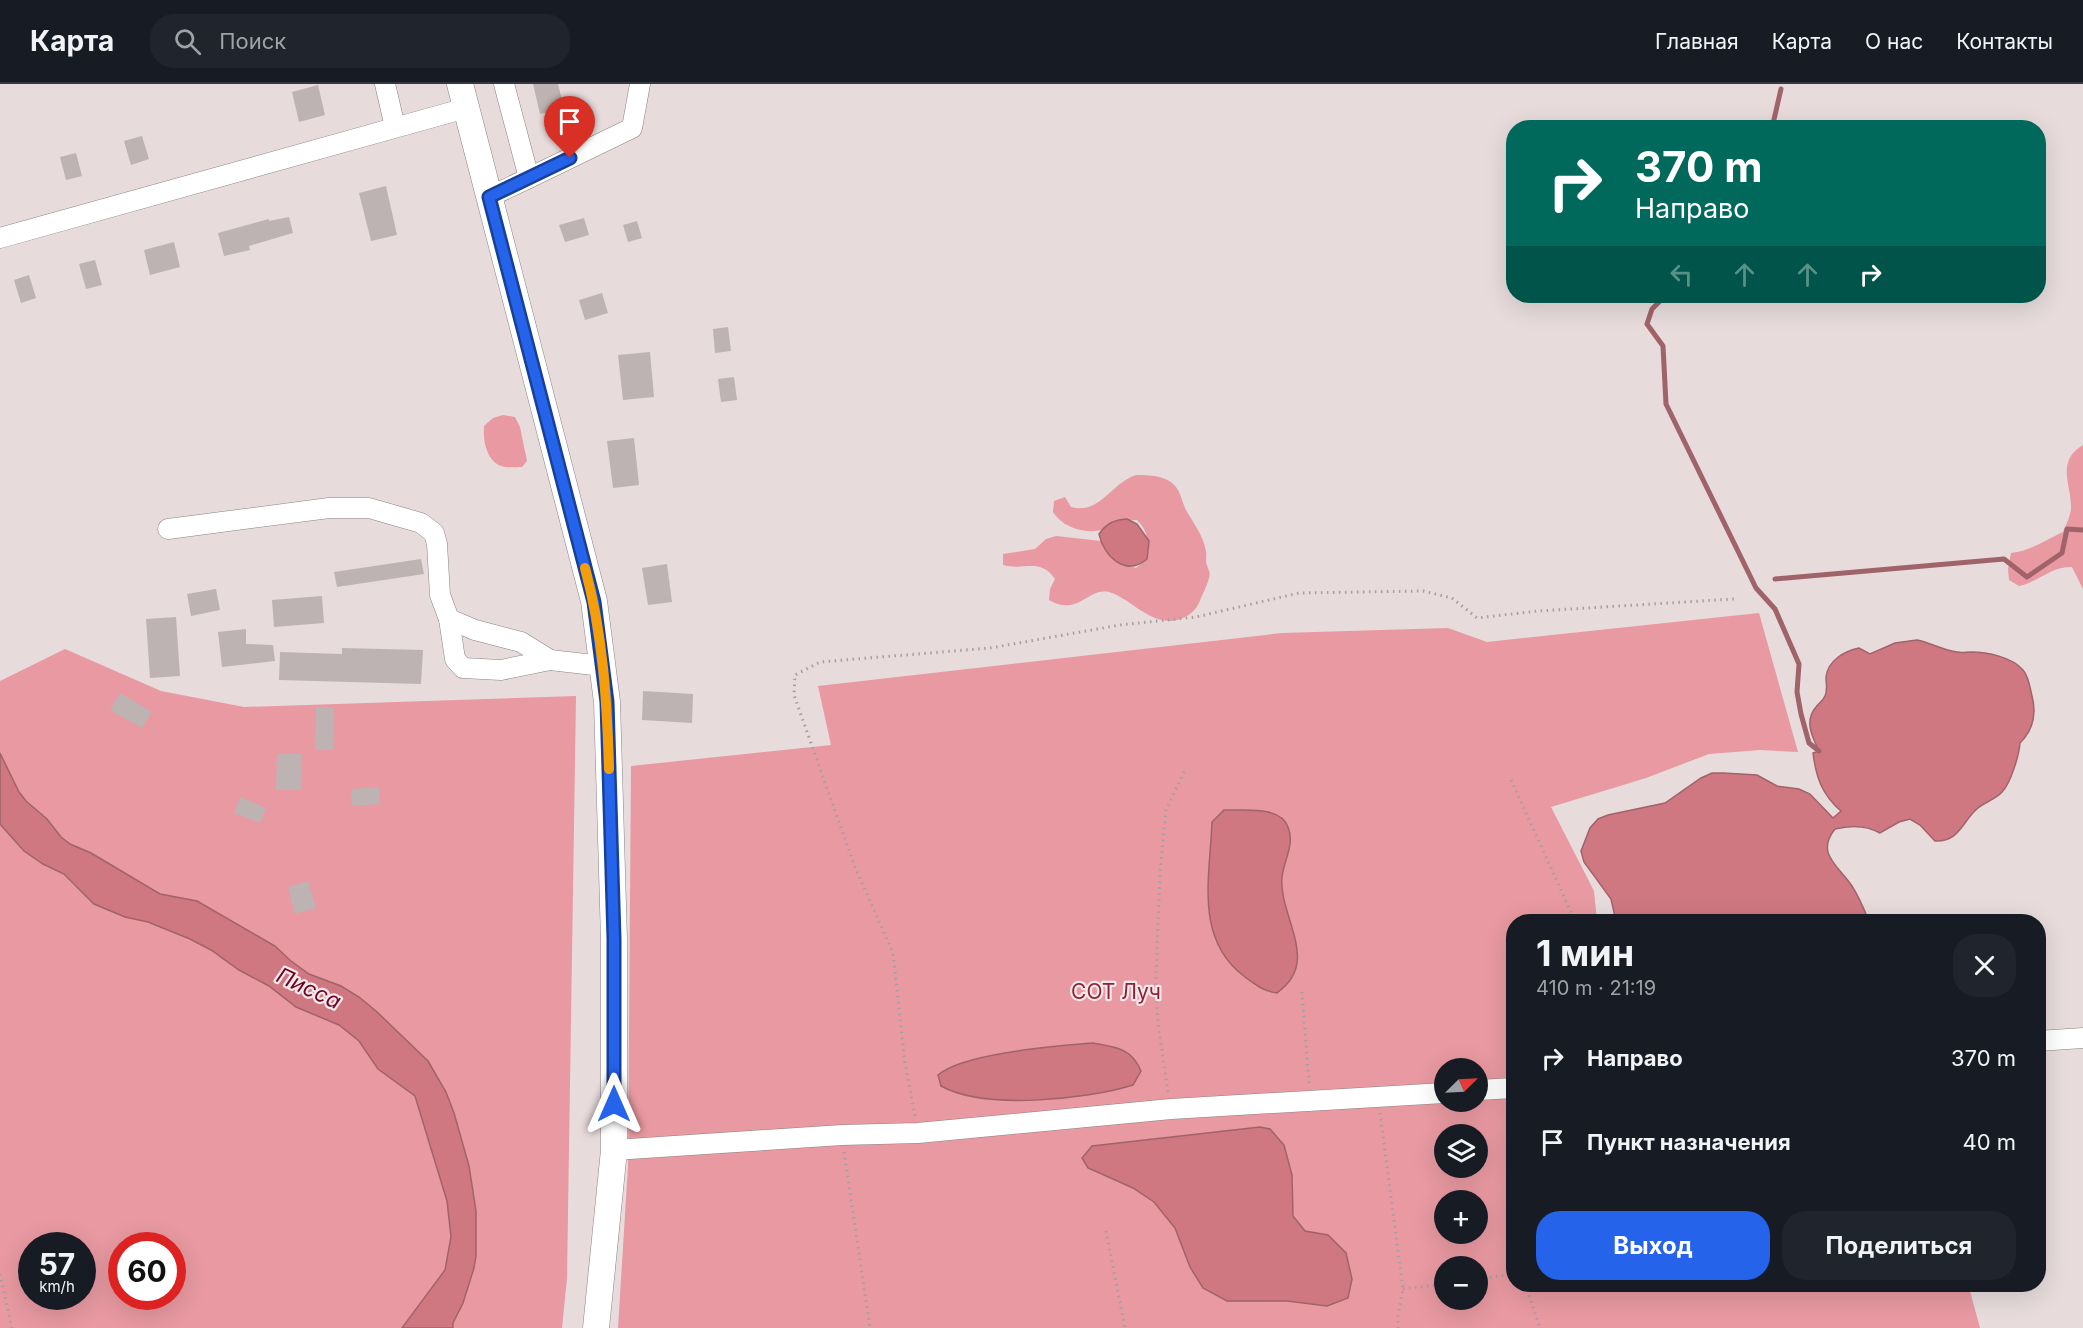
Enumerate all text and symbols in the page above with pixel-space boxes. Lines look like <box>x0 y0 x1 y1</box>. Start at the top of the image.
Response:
search box <box>150 14 570 68</box>
text: Карта <box>30 24 114 58</box>
icon: search <box>171 25 204 58</box>
text: Поиск <box>219 28 286 54</box>
text: Главная <box>1655 29 1739 54</box>
text: Карта <box>1772 29 1832 54</box>
text: О нас <box>1865 29 1923 54</box>
text: Контакты <box>1956 29 2053 54</box>
pin <box>544 96 595 158</box>
icon: arrive <box>553 105 586 138</box>
text: 370 m <box>1635 141 1762 192</box>
icon: right <box>1536 144 1614 222</box>
text: Направо <box>1635 192 1750 225</box>
icon: left <box>1665 258 1698 291</box>
icon: ahead <box>1728 258 1761 291</box>
icon: ahead <box>1791 258 1824 291</box>
icon: right <box>1854 258 1887 291</box>
text: 1 мин <box>1536 931 1634 975</box>
button: close <box>1953 934 2016 997</box>
water label: Писса <box>273 962 345 1014</box>
text: 410 m · 21:19 <box>1536 976 1656 1000</box>
park label: СОТ Луч <box>1071 979 1161 1004</box>
icon: right <box>1536 1042 1569 1075</box>
text: Направо <box>1587 1045 1683 1071</box>
text: 370 m <box>1951 1045 2016 1071</box>
north arrow <box>1434 1058 1488 1112</box>
map controls <box>1434 1058 1488 1310</box>
position arrow <box>582 1072 646 1136</box>
button: layers <box>1434 1124 1488 1178</box>
icon: arrive <box>1536 1126 1569 1159</box>
text: Пункт назначения <box>1587 1129 1791 1155</box>
text: 40 m <box>1962 1129 2016 1155</box>
button: + <box>1434 1190 1488 1244</box>
button: Выход <box>1536 1211 1770 1280</box>
button: Поделиться <box>1782 1211 2016 1280</box>
speed limit sign: 60 <box>108 1232 186 1310</box>
text: 57 <box>39 1246 75 1282</box>
button: − <box>1434 1256 1488 1310</box>
text: km/h <box>39 1277 75 1296</box>

